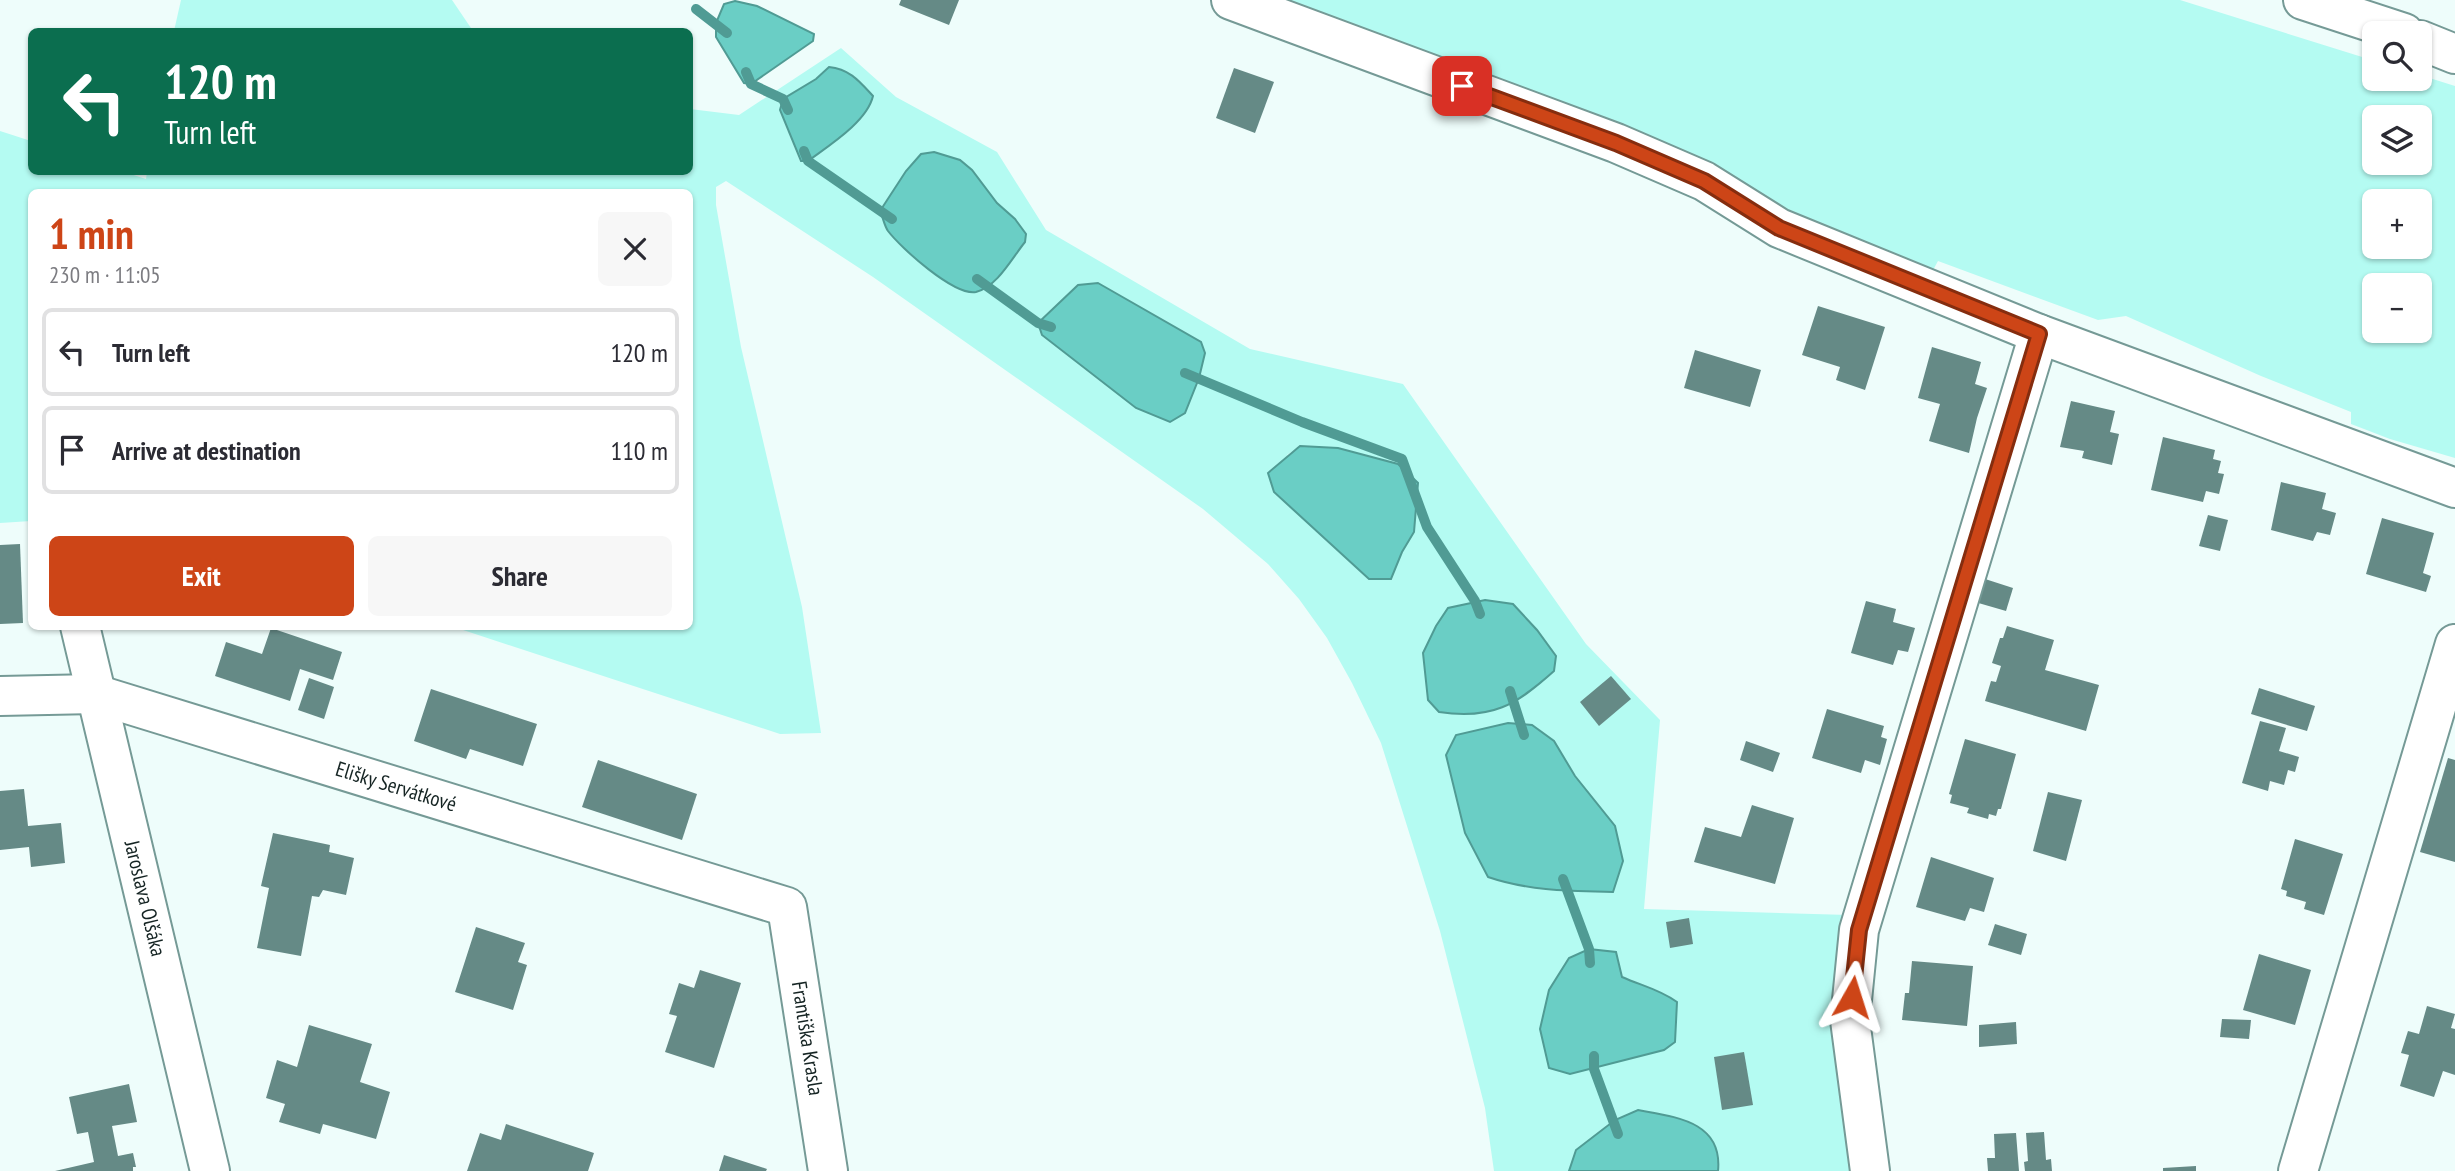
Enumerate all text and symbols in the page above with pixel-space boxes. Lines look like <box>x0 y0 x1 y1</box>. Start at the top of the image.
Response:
map controls <box>2362 21 2432 343</box>
button: search <box>2362 21 2432 91</box>
text: 120 m <box>164 49 277 113</box>
icon: left <box>49 56 140 147</box>
pin <box>1432 56 1492 116</box>
icon: arrive <box>1443 67 1481 105</box>
button: layers <box>2362 105 2432 175</box>
text: Turn left <box>164 111 256 153</box>
button: + <box>2362 189 2432 259</box>
text: 1 min <box>49 206 134 261</box>
button: close <box>598 212 672 286</box>
text: 230 m · 11:05 <box>49 260 161 289</box>
button: − <box>2362 273 2432 343</box>
icon: left <box>53 333 91 371</box>
text: Turn left <box>112 336 190 369</box>
text: 120 m <box>610 336 668 369</box>
icon: arrive <box>53 431 91 469</box>
text: Arrive at destination <box>112 434 301 467</box>
text: 110 m <box>610 434 668 467</box>
button: Exit <box>49 536 354 616</box>
button: Share <box>368 536 672 616</box>
street label: Elišky Servátkové <box>332 755 460 817</box>
street label: Jaroslava Olšáka <box>118 837 172 959</box>
position arrow <box>1815 960 1889 1034</box>
street label: Františka Krasla <box>786 979 830 1097</box>

